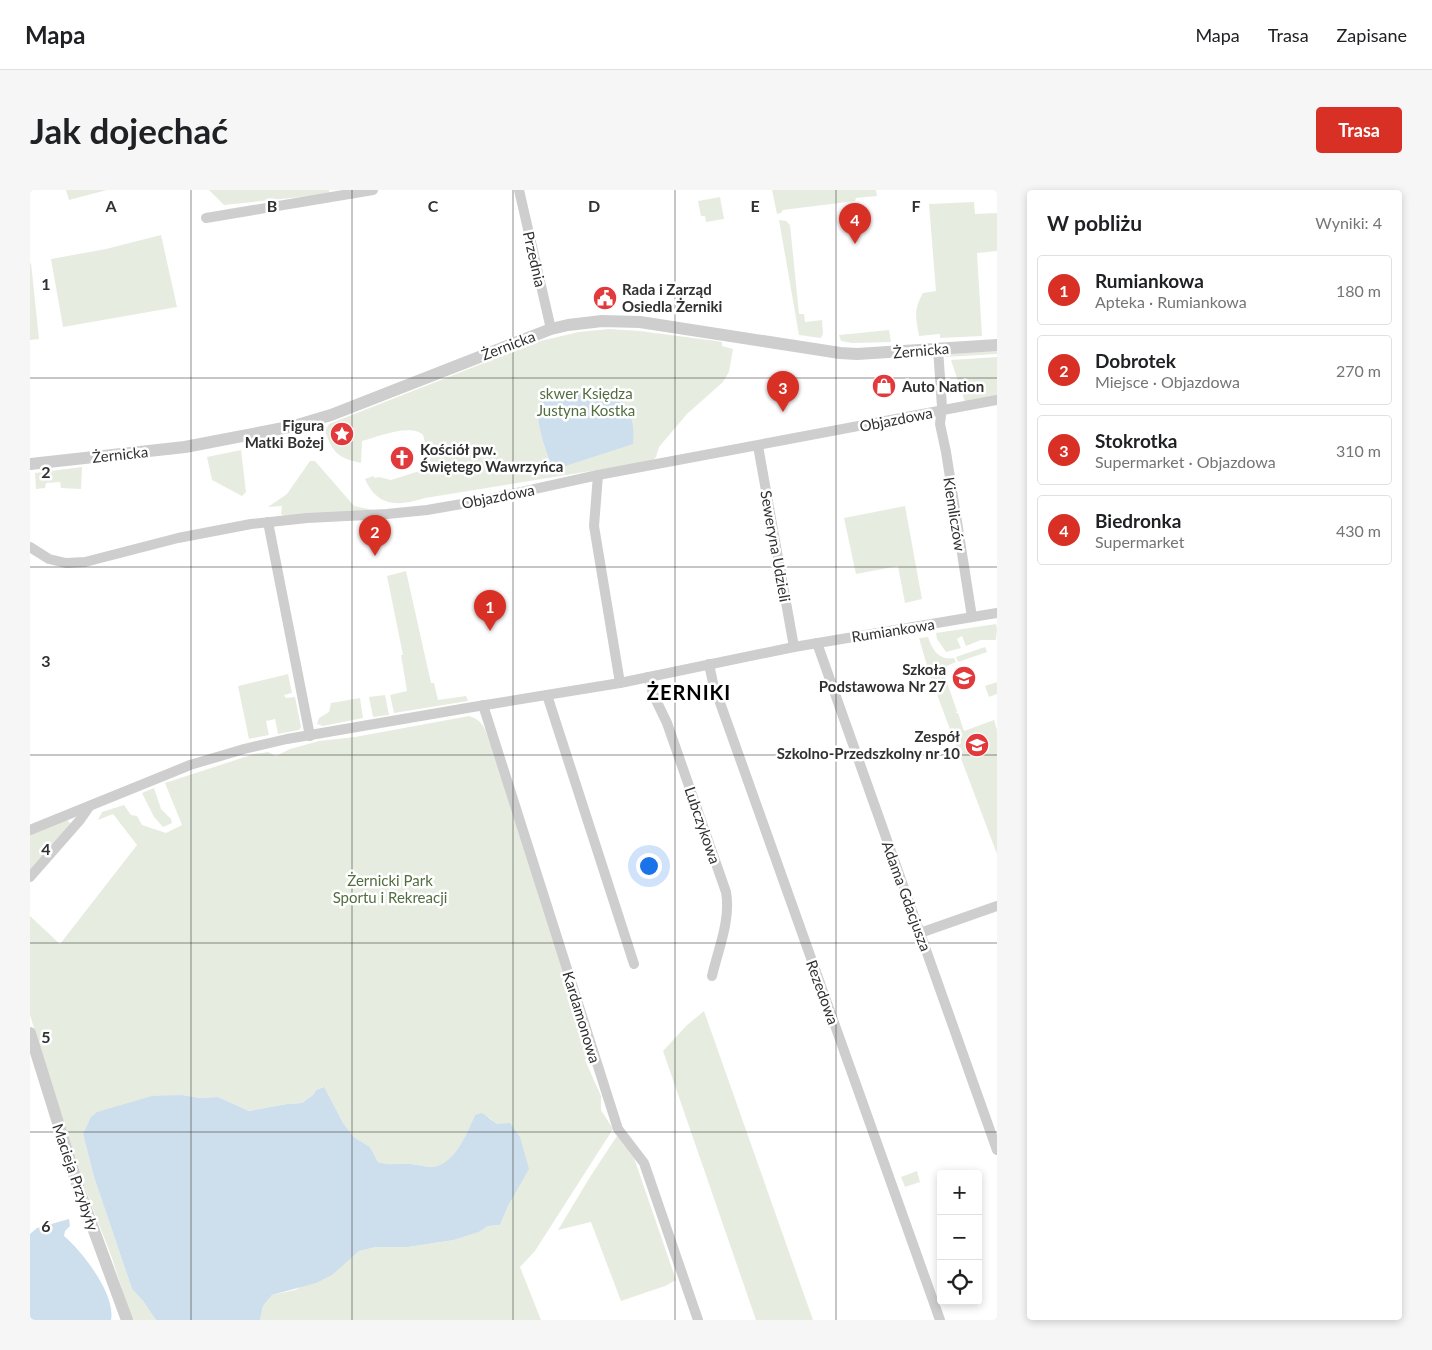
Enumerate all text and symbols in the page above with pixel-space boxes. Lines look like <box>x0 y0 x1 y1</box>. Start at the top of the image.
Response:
text: Mapa <box>25 20 85 49</box>
text: Mapa <box>1195 24 1240 46</box>
text: Trasa <box>1268 24 1309 46</box>
text: Zapisane <box>1337 24 1407 46</box>
button: Trasa <box>1316 107 1402 153</box>
text: Jak dojechać <box>30 109 228 151</box>
text: A <box>104 196 117 215</box>
text: B <box>267 196 277 215</box>
text: C <box>428 196 439 215</box>
text: D <box>588 196 600 215</box>
text: E <box>750 196 760 215</box>
text: F <box>911 196 921 215</box>
pin: 4 <box>839 203 871 244</box>
text: W pobliżu <box>1047 210 1142 235</box>
text: Wyniki: 4 <box>1315 213 1382 232</box>
street label: Przednia <box>520 229 550 289</box>
text: Rumiankowa <box>1095 269 1204 292</box>
text: 1 <box>41 274 51 293</box>
place label: Rada i Zarząd Osiedla Żerniki <box>622 280 723 315</box>
text: 1 <box>1059 281 1069 300</box>
text: 180 m <box>1336 281 1381 300</box>
public building icon: Rada i Zarząd Osiedla Żerniki <box>592 285 618 311</box>
text: Apteka · Rumiankowa <box>1095 292 1247 311</box>
street label: Żernicka <box>479 327 537 363</box>
street label: Żernicka <box>892 339 950 361</box>
text: Dobrotek <box>1095 349 1176 372</box>
text: 2 <box>1059 361 1069 380</box>
text: 270 m <box>1336 361 1381 380</box>
pin: 3 <box>767 371 799 412</box>
text: Miejsce · Objazdowa <box>1095 372 1240 391</box>
shop icon: Auto Nation <box>871 373 897 399</box>
place label: Auto Nation <box>901 377 984 395</box>
park label: skwer Księdza Justyna Kostka <box>537 384 635 419</box>
street label: Objazdowa <box>858 403 934 435</box>
place label: Figura Matki Bożej <box>245 416 324 451</box>
place icon: Figura Matki Bożej <box>329 421 355 447</box>
text: Stokrotka <box>1095 429 1177 452</box>
place label: Kościół pw. Świętego Wawrzyńca <box>420 440 563 475</box>
text: 3 <box>1059 441 1069 460</box>
text: 310 m <box>1336 441 1381 460</box>
street label: Żernicka <box>91 442 149 466</box>
church icon: Kościół pw. Świętego Wawrzyńca <box>389 445 415 471</box>
text: Supermarket · Objazdowa <box>1095 452 1276 471</box>
text: 2 <box>41 462 51 481</box>
street label: Kiemliczów <box>940 476 970 553</box>
street label: Objazdowa <box>460 480 536 512</box>
street label: Seweryna Udzieli <box>757 489 795 603</box>
text: Biedronka <box>1095 509 1181 532</box>
pin: 2 <box>359 515 391 556</box>
text: 4 <box>1059 521 1069 540</box>
text: 430 m <box>1336 521 1381 540</box>
text: Supermarket <box>1095 532 1184 551</box>
pin: 1 <box>474 590 506 631</box>
street label: Rumiankowa <box>850 615 936 645</box>
text: 3 <box>41 651 51 670</box>
place label: Szkoła Podstawowa Nr 27 <box>819 660 946 695</box>
school or university icon: Szkoła Podstawowa Nr 27 <box>951 665 977 691</box>
district label: ŻERNIKI <box>647 680 731 704</box>
place label: Zespół Szkolno-Przedszkolny nr 10 <box>777 727 960 762</box>
school or university icon: Zespół Szkolno-Przedszkolny nr 10 <box>964 732 990 758</box>
street label: Lubczykowa <box>681 784 725 866</box>
street label: Adama Gdacjusza <box>879 838 935 954</box>
text: 4 <box>41 839 51 858</box>
your location <box>636 853 662 879</box>
park label: Żernicki Park Sportu i Rekreacji <box>333 871 447 906</box>
street label: Rezedowa <box>803 957 843 1027</box>
street label: Kardamonowa <box>559 969 605 1065</box>
text: 5 <box>41 1027 51 1046</box>
street label: Macieja Przybyły <box>49 1121 103 1233</box>
map controls <box>937 1170 982 1305</box>
button: + <box>937 1170 982 1215</box>
button: − <box>937 1215 982 1260</box>
text: 6 <box>41 1216 51 1235</box>
button: locate <box>937 1260 982 1305</box>

